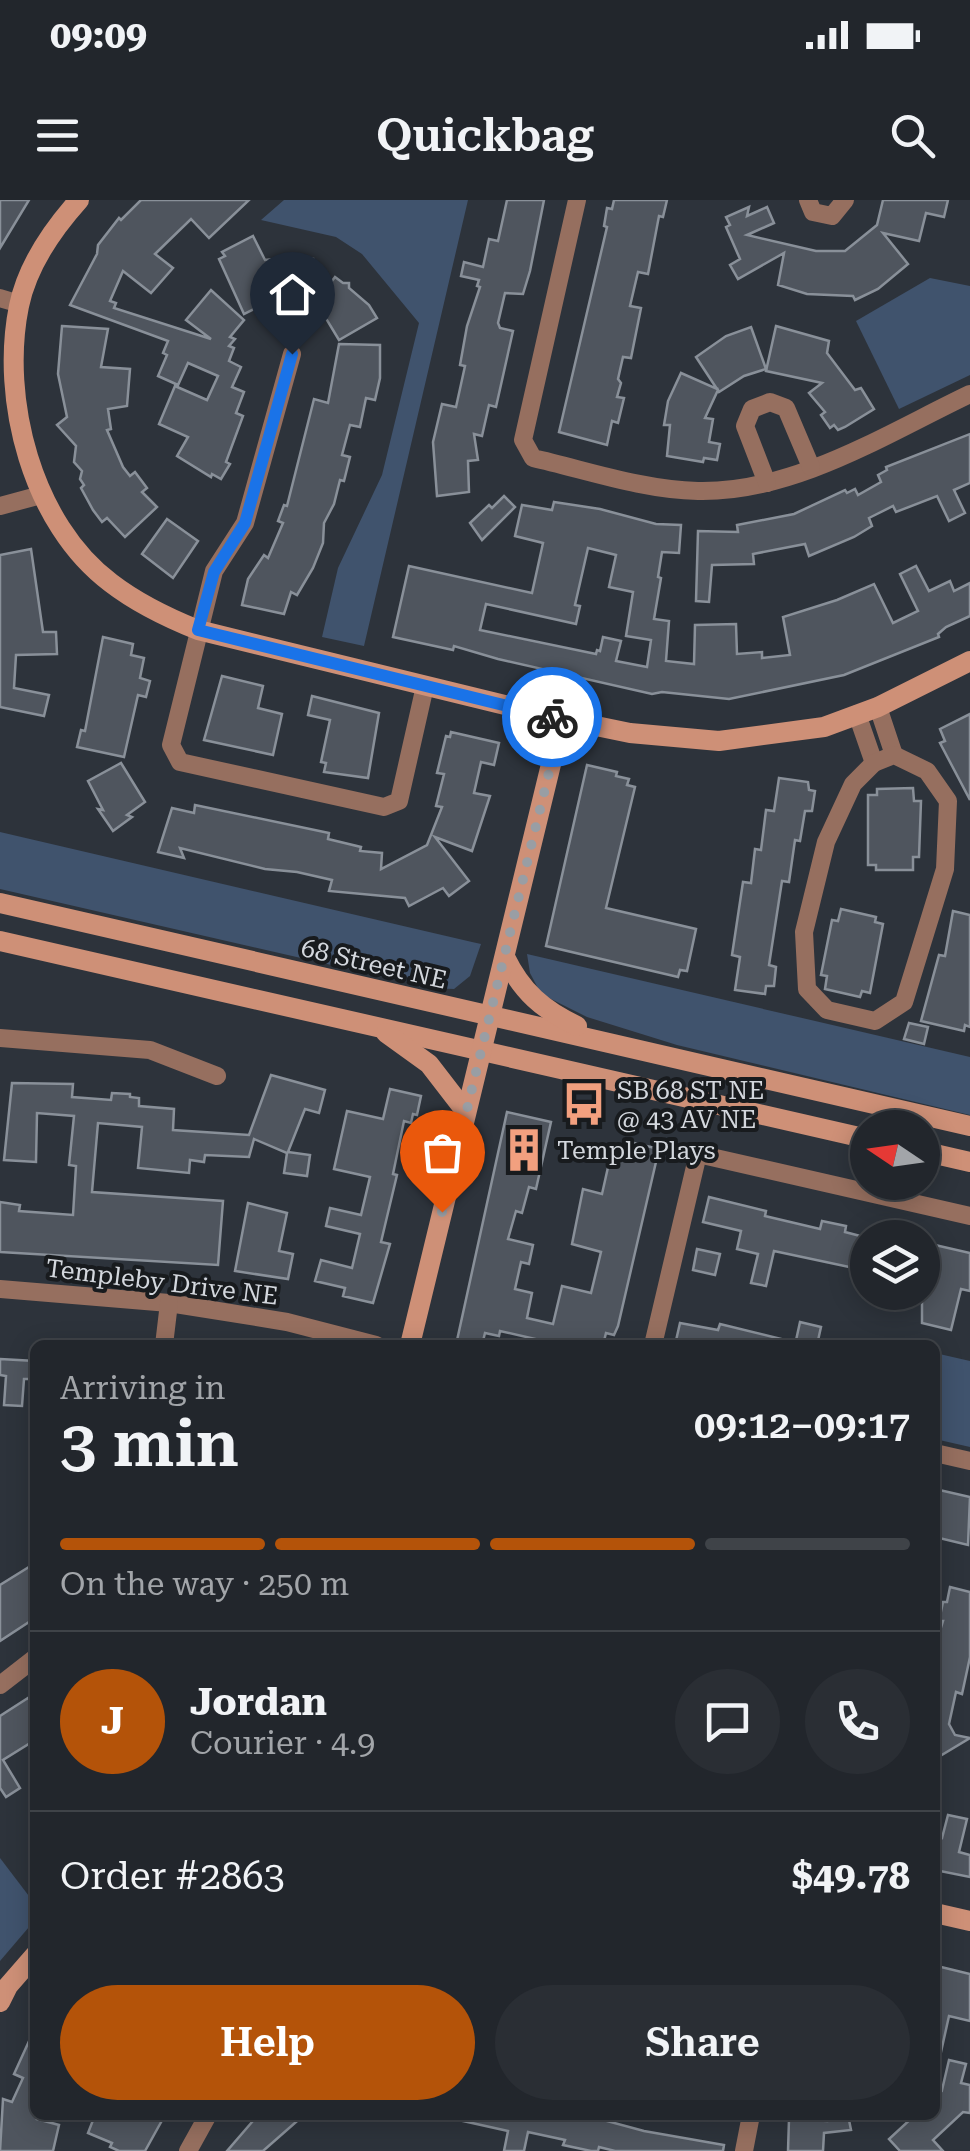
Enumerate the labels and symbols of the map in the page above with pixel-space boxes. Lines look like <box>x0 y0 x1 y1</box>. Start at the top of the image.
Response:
pin <box>250 252 335 355</box>
courier <box>502 667 602 767</box>
street label: 68 Street NE <box>298 933 450 995</box>
place label: SB 68 ST NE @ 43 AV NE <box>617 1076 764 1134</box>
bus stop icon: SB 68 ST NE @ 43 AV NE <box>560 1080 608 1128</box>
pin <box>400 1110 485 1213</box>
north arrow <box>850 1110 940 1200</box>
building icon: Temple Plays <box>500 1126 548 1174</box>
place label: Temple Plays <box>557 1136 716 1165</box>
street label: Templeby Drive NE <box>44 1253 280 1311</box>

